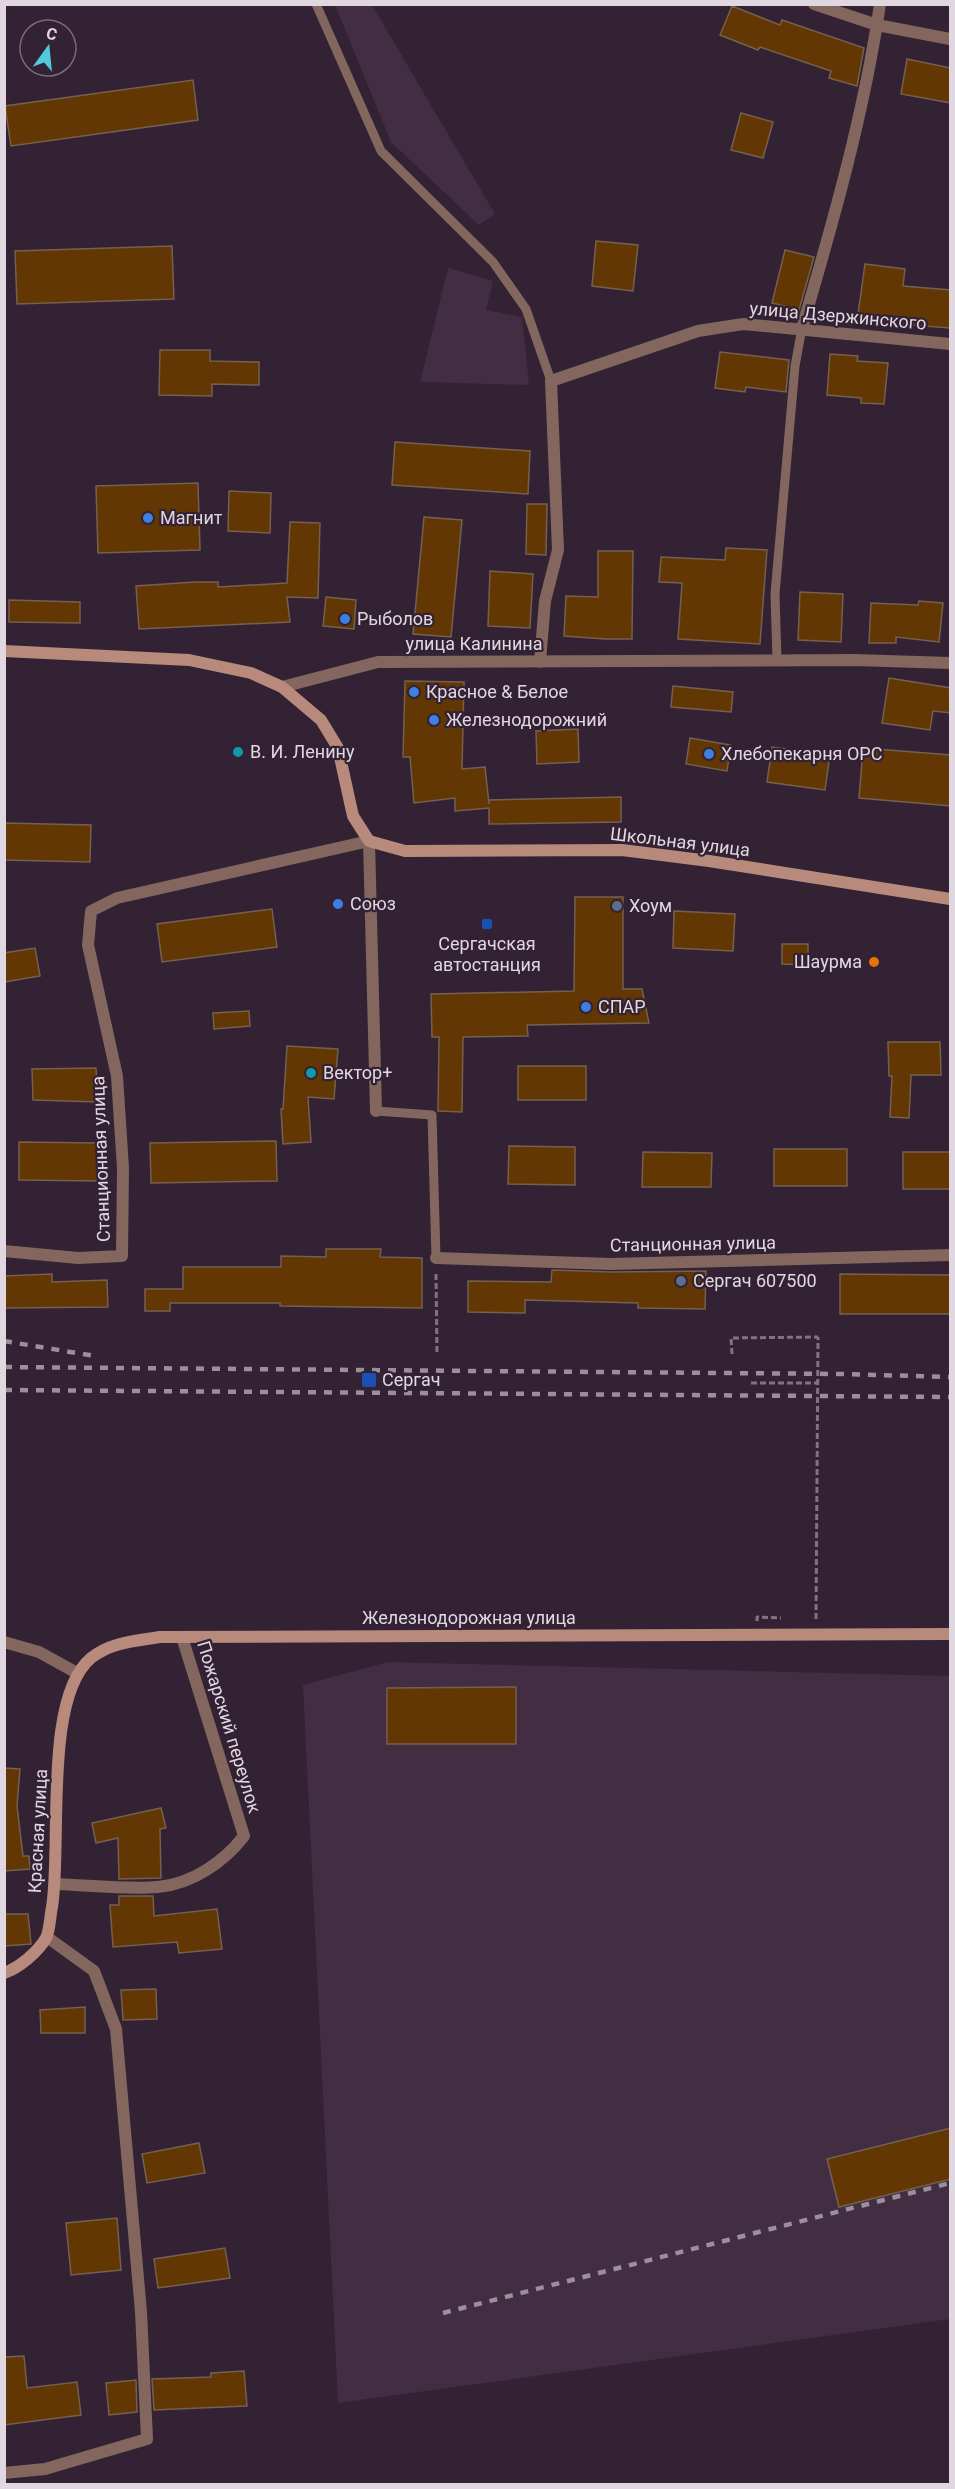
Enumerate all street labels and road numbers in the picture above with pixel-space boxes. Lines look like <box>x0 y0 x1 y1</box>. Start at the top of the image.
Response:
street label: улица Дзержинского <box>749 297 927 334</box>
street label: улица Калинина <box>406 633 542 654</box>
street label: Школьная улица <box>609 823 751 861</box>
street label: Станционная улица <box>87 1076 114 1242</box>
street label: Станционная улица <box>610 1232 776 1255</box>
street label: Железнодорожная улица <box>362 1607 576 1628</box>
street label: Пожарский переулок <box>193 1638 266 1816</box>
street label: Красная улица <box>24 1768 51 1894</box>

